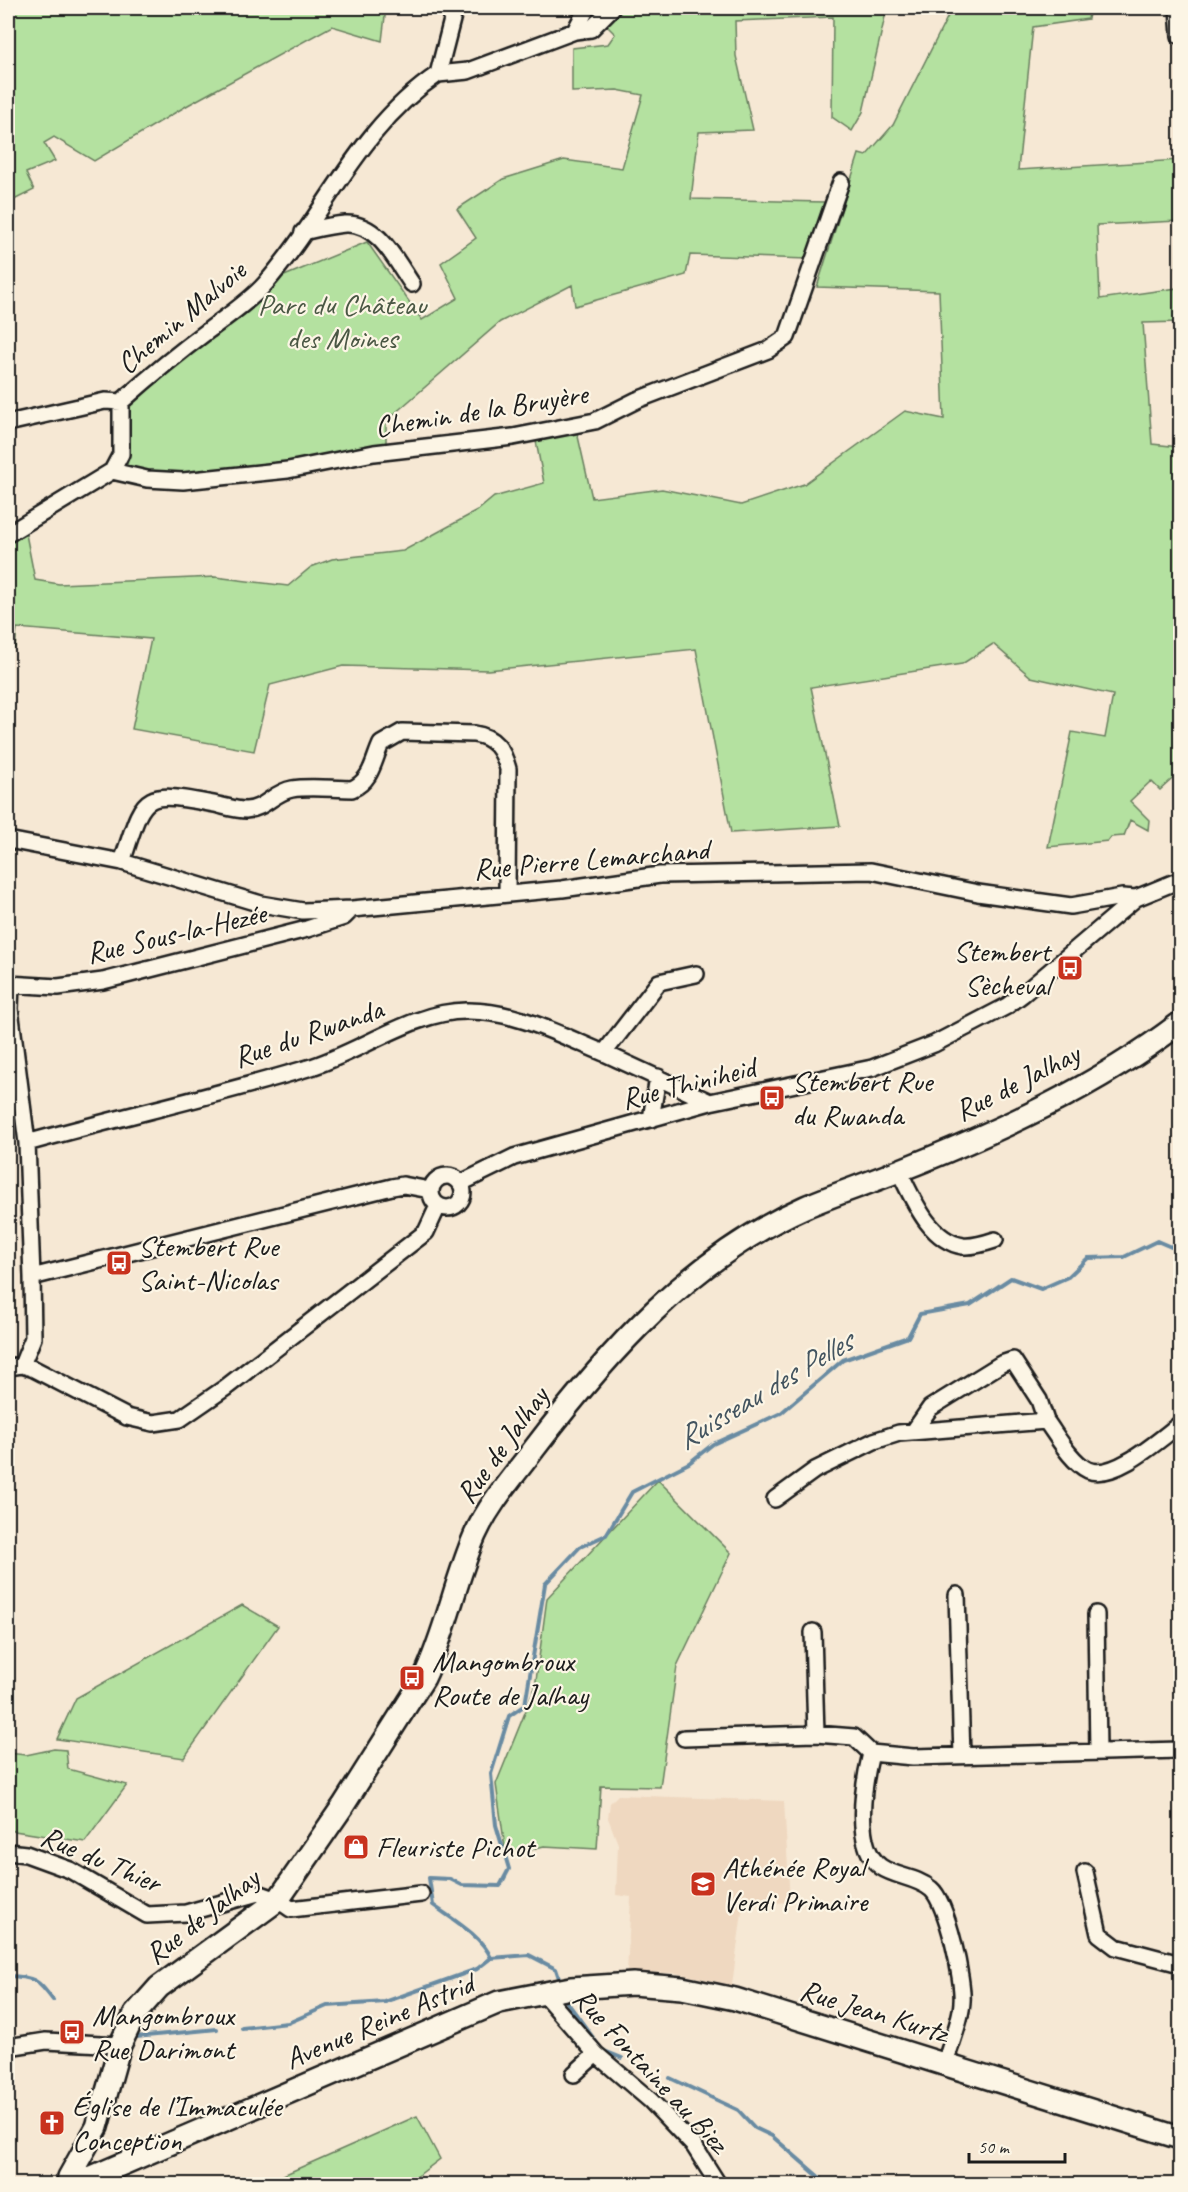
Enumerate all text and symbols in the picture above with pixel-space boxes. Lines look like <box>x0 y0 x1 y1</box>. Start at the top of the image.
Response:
street label: Chemin Malvoie <box>108 250 255 382</box>
park label: Parc du Château des Moines <box>258 285 428 357</box>
street label: Chemin de la Bruyère <box>372 374 592 446</box>
street label: Rue Pierre Lemarchand <box>472 829 714 888</box>
street label: Rue Sous-la-Hezée <box>82 893 272 972</box>
place label: Stembert Sècheval <box>953 932 1055 1004</box>
bus stop icon: Stembert Sècheval <box>1055 953 1085 983</box>
street label: Rue du Rwanda <box>228 989 390 1076</box>
street label: Rue de Jalhay <box>948 1033 1088 1130</box>
street label: Rue Thiniheid <box>617 1047 763 1118</box>
place label: Stembert Rue du Rwanda <box>792 1062 935 1134</box>
bus stop icon: Stembert Rue du Rwanda <box>757 1083 787 1113</box>
place label: Stembert Rue Saint-Nicolas <box>138 1227 281 1299</box>
bus stop icon: Stembert Rue Saint-Nicolas <box>104 1248 134 1278</box>
water label: Ruisseau des Pelles <box>668 1318 865 1459</box>
street label: Rue de Jalhay <box>447 1377 559 1511</box>
place label: Mangombroux Route de Jalhay <box>432 1642 590 1714</box>
bus stop icon: Mangombroux Route de Jalhay <box>397 1663 427 1693</box>
street label: Rue du Thier <box>35 1817 169 1902</box>
place label: Fleuriste Pichot <box>376 1828 537 1866</box>
shop icon: Fleuriste Pichot <box>341 1832 371 1862</box>
place label: Athénée Royal Verdi Primaire <box>722 1848 870 1920</box>
street label: Rue de Jalhay <box>137 1858 269 1973</box>
school or university icon: Athénée Royal Verdi Primaire <box>688 1869 718 1899</box>
street label: Avenue Reine Astrid <box>279 1963 483 2078</box>
street label: Rue Jean Kurtz <box>796 1971 956 2052</box>
street label: Rue Fontaine au Biez <box>565 1980 739 2163</box>
place label: Mangombroux Rue Darimont <box>92 1996 237 2068</box>
bus stop icon: Mangombroux Rue Darimont <box>57 2017 87 2047</box>
place label: Église de l’Immaculée Conception <box>72 2087 284 2159</box>
church icon: Église de l’Immaculée Conception <box>37 2108 67 2138</box>
scale bar <box>969 2126 1065 2164</box>
text: 50 m <box>978 2136 1011 2158</box>

